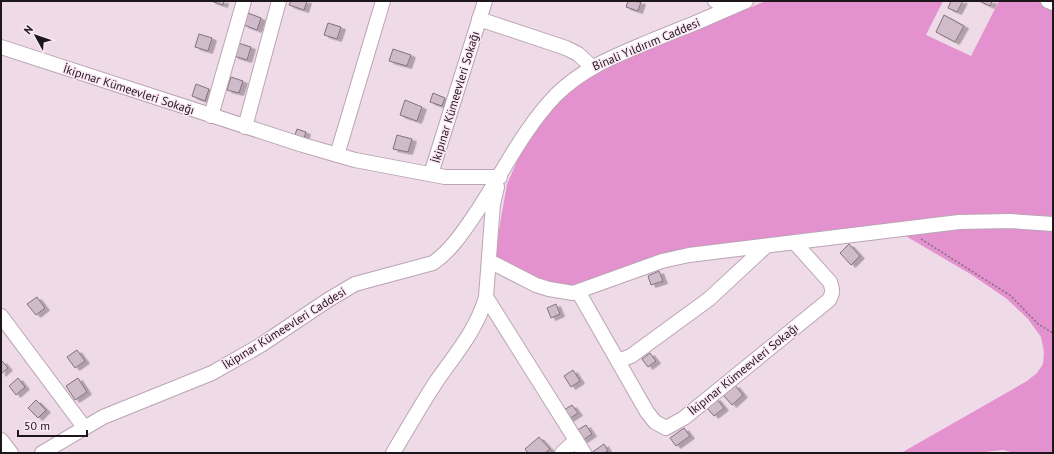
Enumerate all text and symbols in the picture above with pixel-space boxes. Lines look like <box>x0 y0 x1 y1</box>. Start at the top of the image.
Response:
street label: Binali Yıldırım Caddesi <box>590 15 702 73</box>
north arrow <box>16 16 56 56</box>
text: N <box>21 22 36 37</box>
street label: İkipınar Kümeevleri Sokağı <box>428 29 482 165</box>
street label: İkipınar Kümeevleri Sokağı <box>61 61 197 117</box>
street label: İkipınar Kümeevleri Caddesi <box>219 284 349 372</box>
street label: İkipınar Kümeevleri Sokağı <box>685 320 801 418</box>
scale bar <box>18 412 87 438</box>
text: 50 m <box>24 418 50 433</box>

